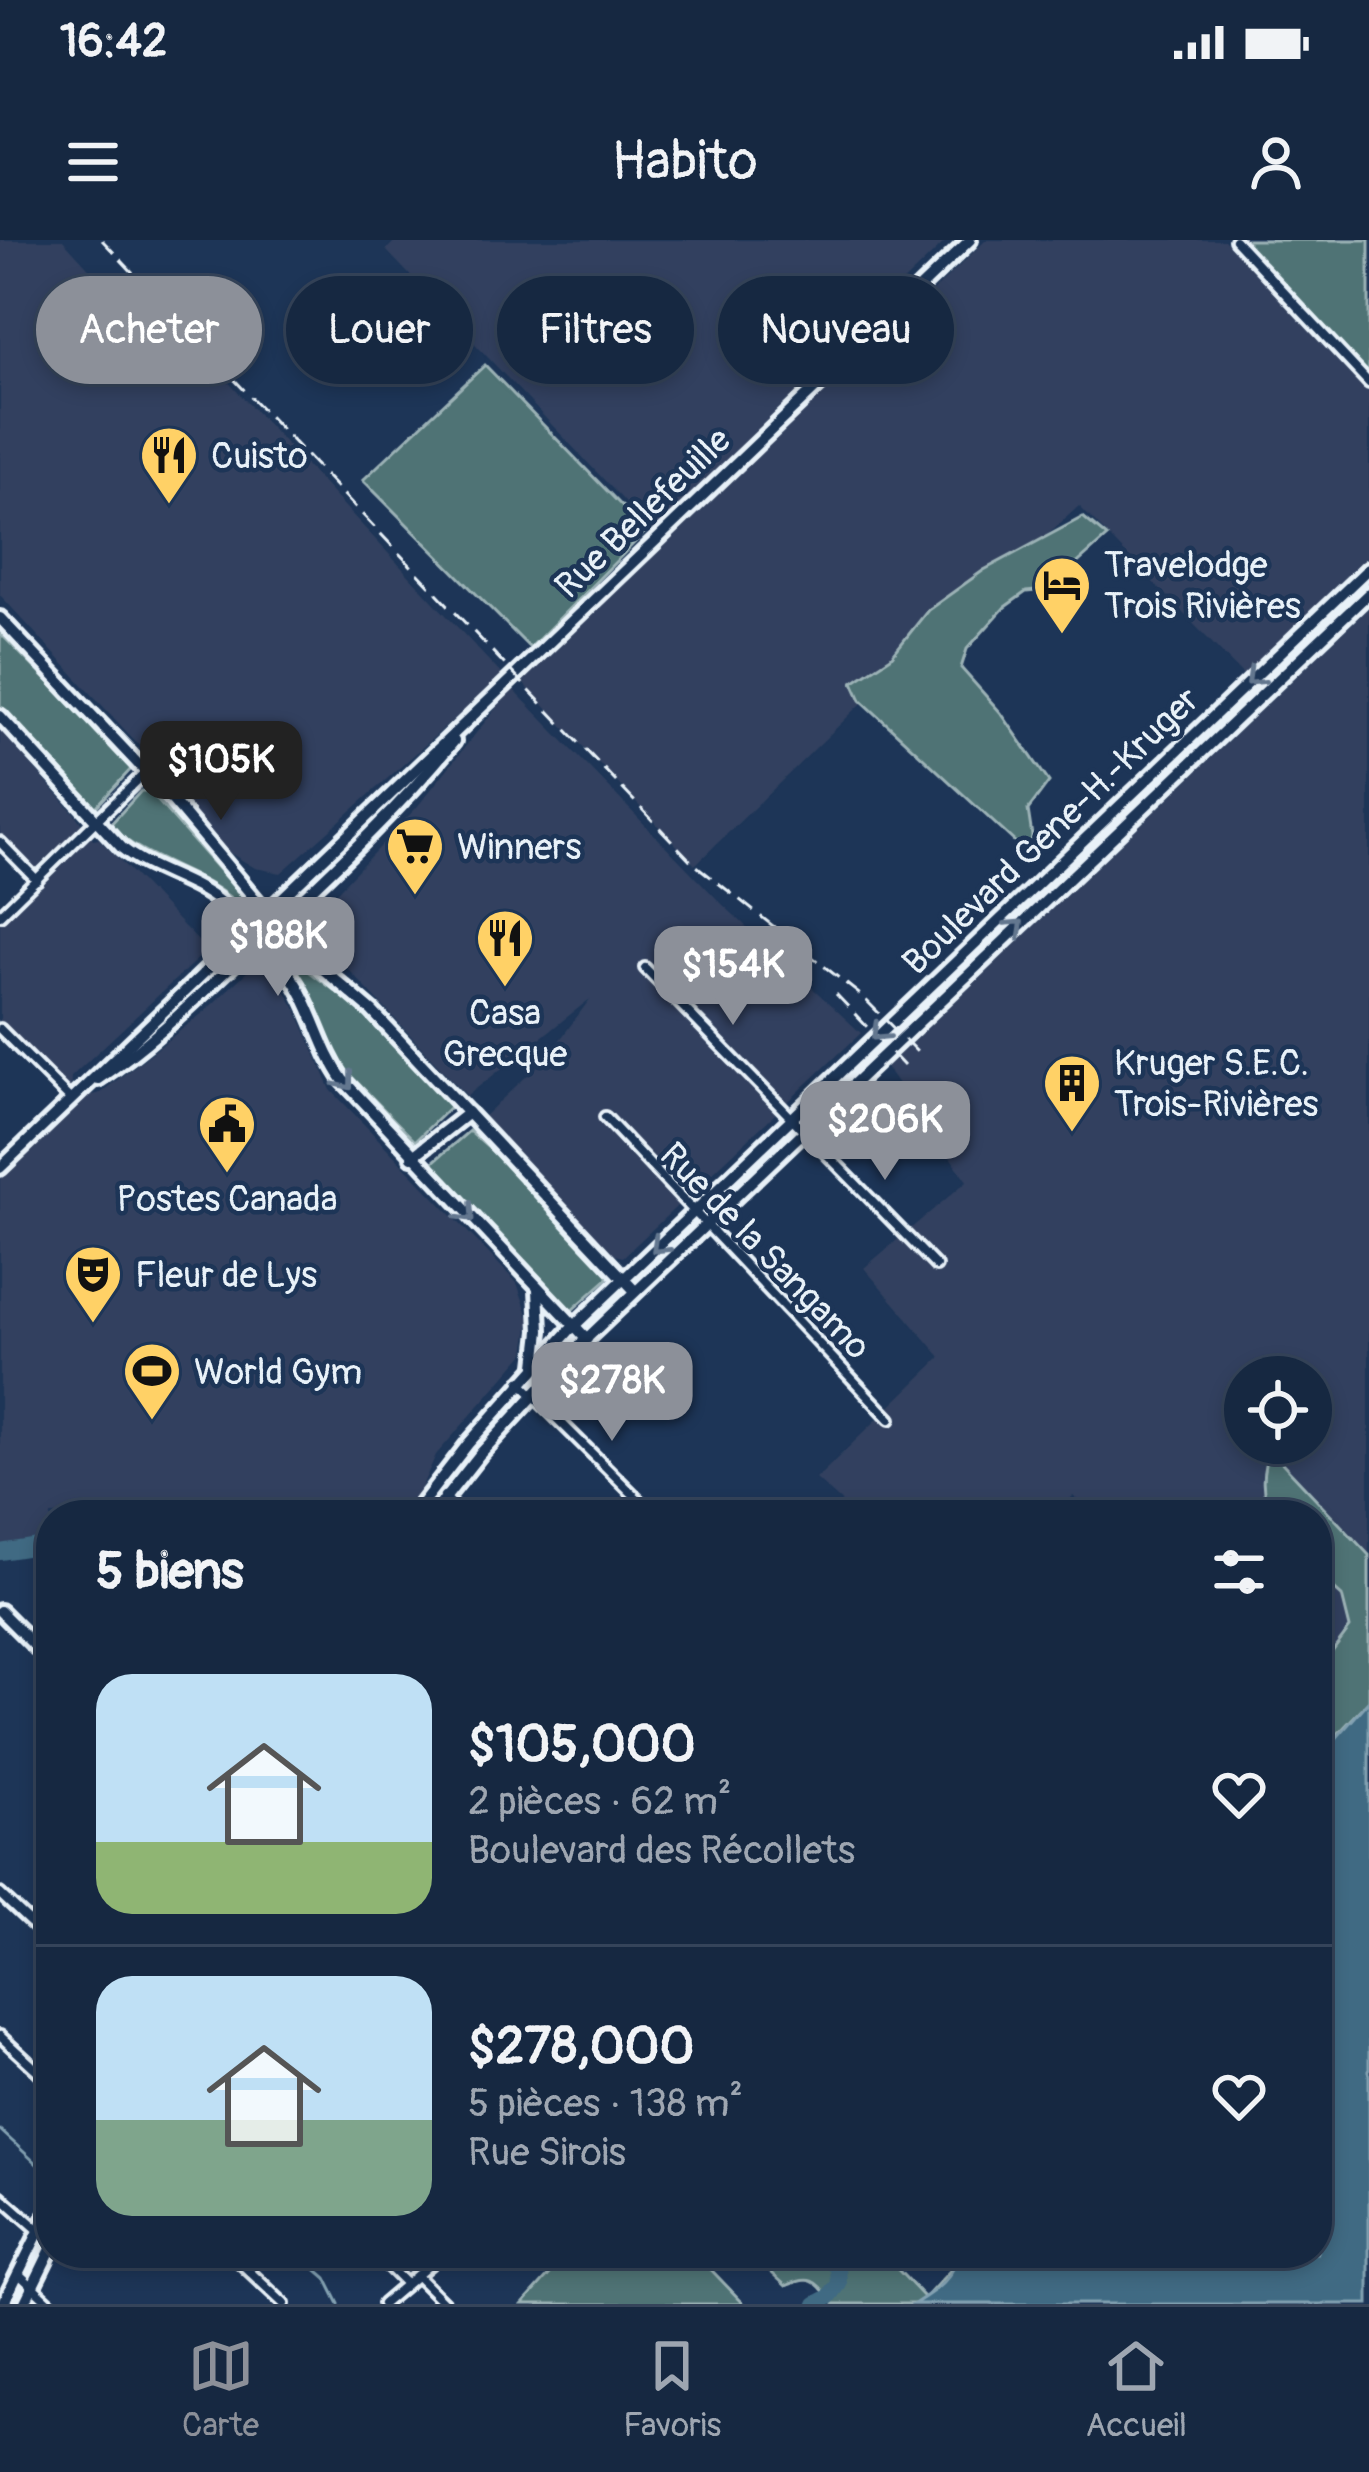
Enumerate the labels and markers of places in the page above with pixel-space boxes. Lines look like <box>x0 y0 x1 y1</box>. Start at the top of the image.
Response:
restaurant icon: Cuisto <box>138 424 200 506</box>
place label: Cuisto <box>211 434 308 479</box>
place label: Travelodge Trois Rivières <box>1104 543 1301 629</box>
hotel icon: Travelodge Trois Rivières <box>1031 554 1093 636</box>
pin: $105K <box>137 721 305 823</box>
supermarket icon: Winners <box>384 815 446 897</box>
place label: Winners <box>457 825 581 870</box>
pin: $188K <box>194 897 362 999</box>
restaurant icon: Casa Grecque <box>474 907 536 989</box>
pin: $154K <box>649 926 817 1028</box>
place label: Casa Grecque <box>443 991 568 1077</box>
place label: Kruger S.E.C. Trois-Rivières <box>1114 1041 1318 1127</box>
building icon: Kruger S.E.C. Trois-Rivières <box>1041 1052 1103 1134</box>
pin: $206K <box>801 1081 969 1183</box>
public building icon: Postes Canada <box>196 1093 258 1175</box>
place label: Postes Canada <box>117 1177 337 1222</box>
theatre icon: Fleur de Lys <box>62 1243 124 1325</box>
place label: Fleur de Lys <box>135 1253 317 1298</box>
sports icon: World Gym <box>121 1340 183 1422</box>
pin: $278K <box>528 1342 696 1444</box>
place label: World Gym <box>194 1350 362 1395</box>

